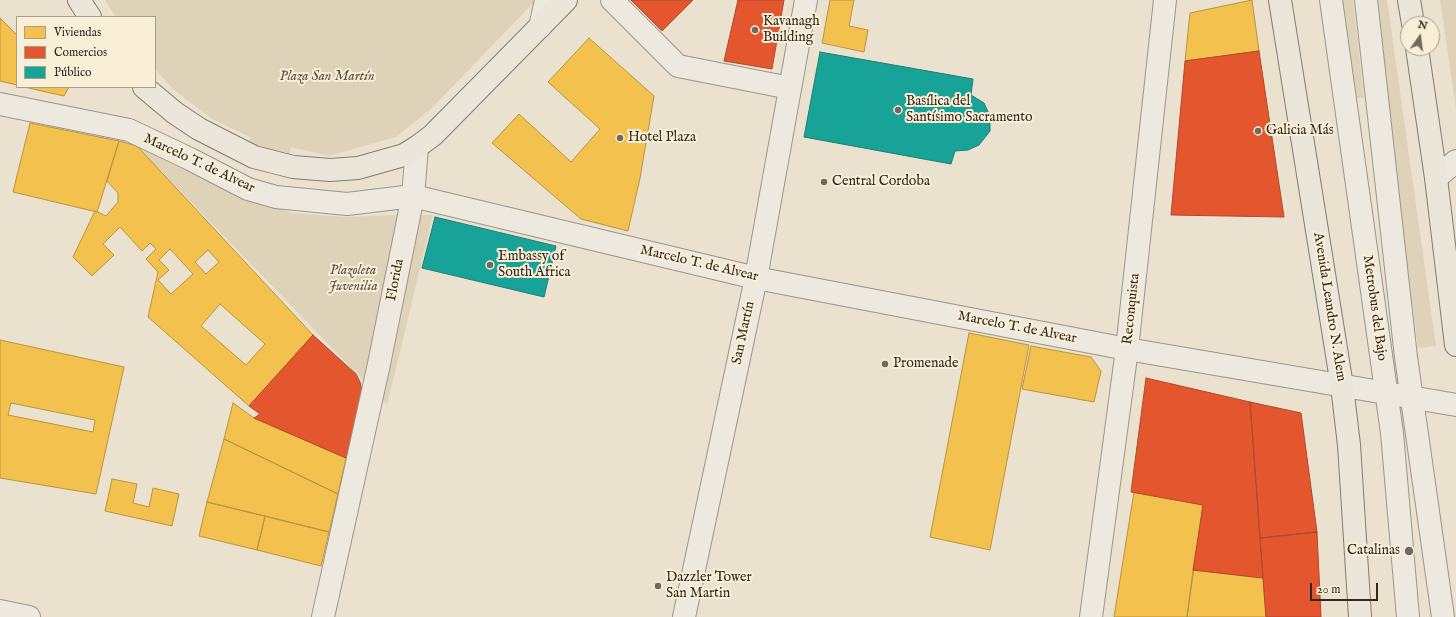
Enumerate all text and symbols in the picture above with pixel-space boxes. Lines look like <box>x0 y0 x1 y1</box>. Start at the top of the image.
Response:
place label: Kavanagh Building <box>763 14 820 46</box>
legend <box>16 16 156 88</box>
north arrow <box>1400 16 1440 56</box>
text: N <box>1416 17 1429 33</box>
text: Viviendas <box>54 25 101 40</box>
marker: Kavanagh Building <box>750 25 760 35</box>
text: Comercios <box>54 45 107 60</box>
text: Público <box>54 65 92 80</box>
park label: Plaza San Martín <box>279 69 375 85</box>
place label: Basílica del Santísimo Sacramento <box>906 94 1033 126</box>
marker: Basílica del Santísimo Sacramento <box>893 105 903 115</box>
place label: Galicia Más <box>1266 123 1334 139</box>
marker: Galicia Más <box>1253 126 1263 136</box>
place label: Hotel Plaza <box>628 130 696 146</box>
street label: Marcelo T. de Alvear <box>141 131 257 197</box>
marker: Hotel Plaza <box>615 133 625 143</box>
place label: Central Cordoba <box>832 174 930 190</box>
marker: Central Cordoba <box>819 177 829 187</box>
street label: Avenida Leandro N. Alem <box>1309 231 1349 383</box>
street label: Marcelo T. de Alvear <box>638 242 760 286</box>
place label: Embassy of South Africa <box>498 249 571 282</box>
street label: Metrobus del Bajo <box>1358 254 1390 362</box>
street label: Florida <box>384 258 408 302</box>
marker: Embassy of South Africa <box>485 260 495 270</box>
park label: Plazoleta Juvenilia <box>328 263 378 296</box>
street label: Reconquista <box>1120 272 1144 346</box>
street label: San Martín <box>729 300 759 366</box>
street label: Marcelo T. de Alvear <box>956 308 1078 348</box>
place label: Promenade <box>893 356 958 372</box>
marker: Promenade <box>880 359 890 369</box>
place label: Catalinas <box>1347 543 1400 559</box>
marker: Catalinas <box>1403 545 1415 557</box>
place label: Dazzler Tower San Martin <box>666 570 752 602</box>
scale bar <box>1312 575 1380 601</box>
marker: Dazzler Tower San Martin <box>653 581 663 591</box>
text: 20 m <box>1317 582 1340 597</box>

